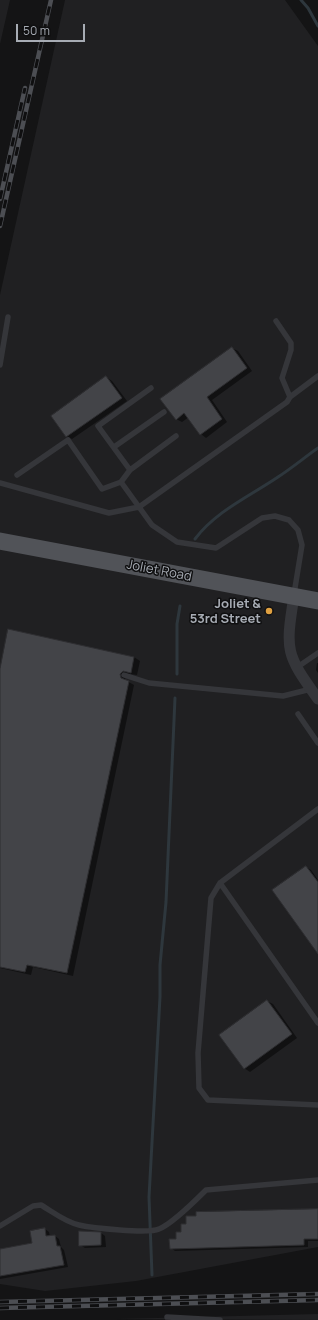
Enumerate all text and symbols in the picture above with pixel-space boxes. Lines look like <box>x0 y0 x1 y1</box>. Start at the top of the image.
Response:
scale bar <box>18 16 87 42</box>
text: 50 m <box>23 22 50 39</box>
street label: Joliet Road <box>125 557 193 585</box>
place label: Joliet & 53rd Street <box>190 596 261 627</box>
marker: Joliet & 53rd Street <box>264 606 274 616</box>

